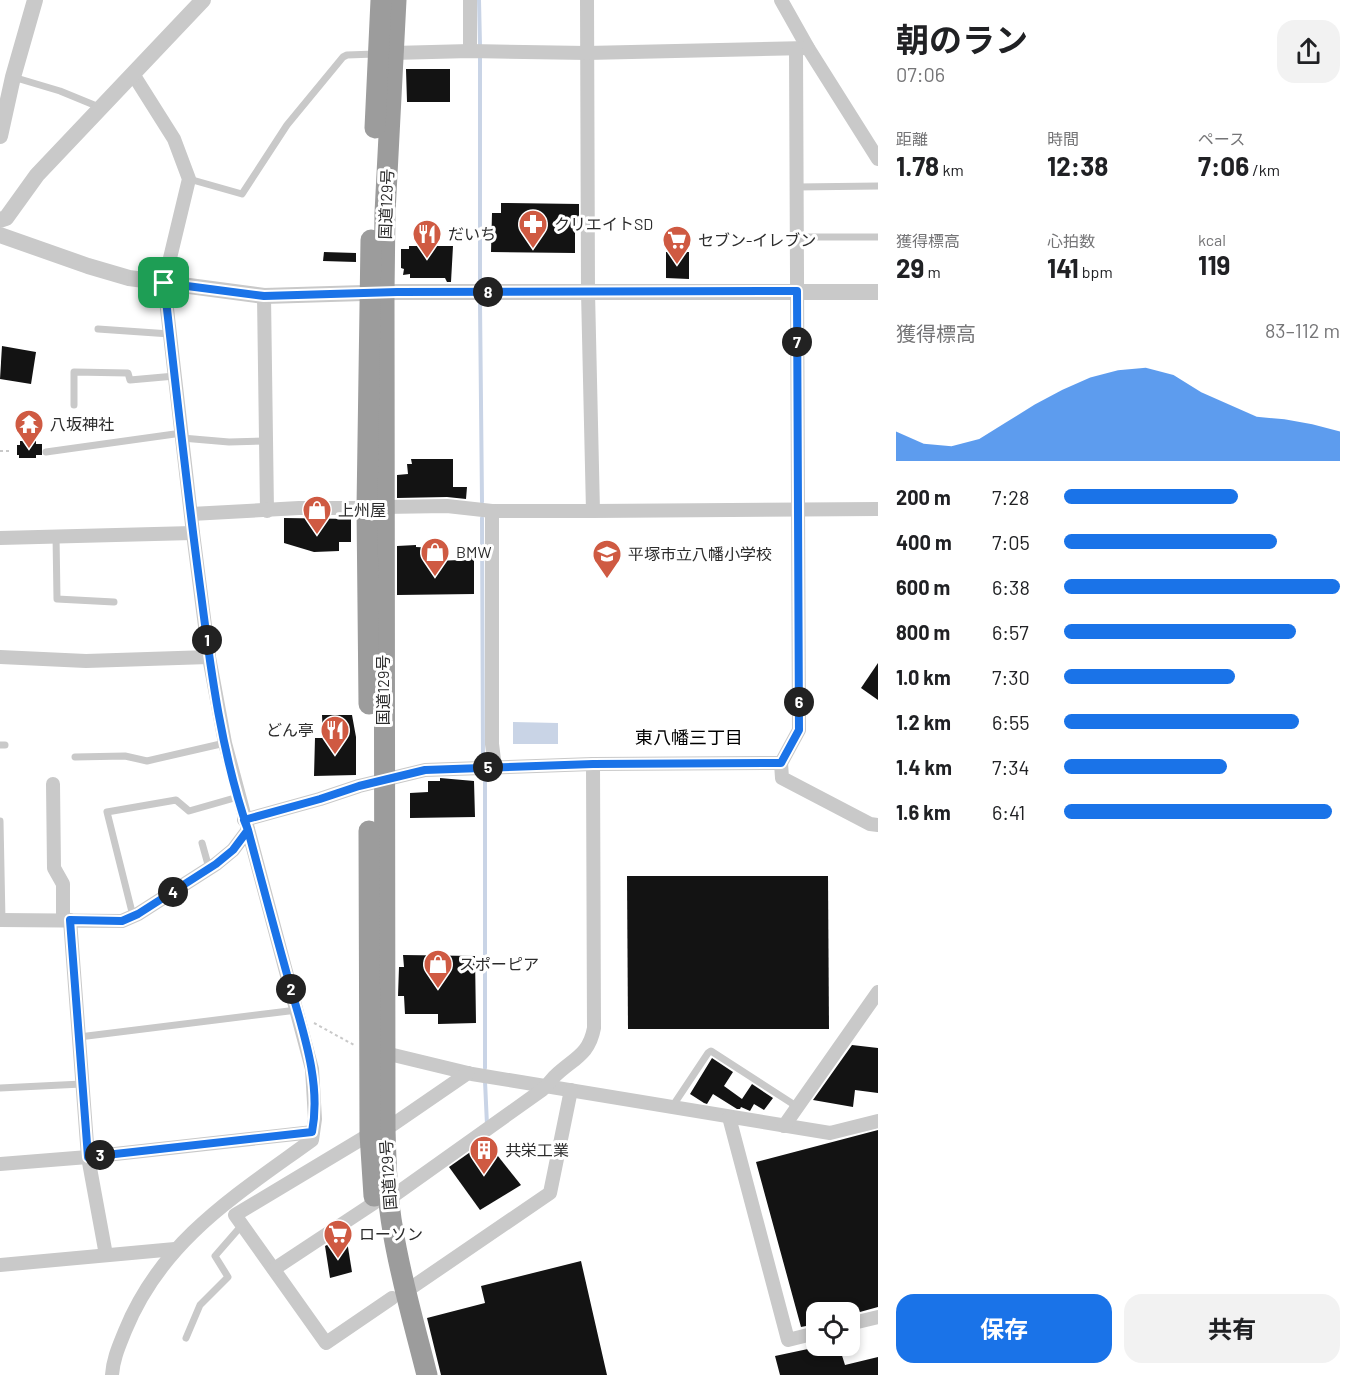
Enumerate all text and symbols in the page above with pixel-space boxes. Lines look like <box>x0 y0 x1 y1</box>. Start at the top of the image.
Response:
text: 朝のラン <box>896 19 1028 59</box>
button: share <box>1277 20 1340 83</box>
text: 07:06 <box>896 62 945 86</box>
text: 距離 <box>896 129 928 148</box>
text: 時間 <box>1047 129 1079 148</box>
text: ペース <box>1198 129 1245 148</box>
text: 1.78 <box>896 150 939 181</box>
text: 12:38 <box>1047 150 1108 181</box>
text: 7:06 <box>1198 150 1249 181</box>
text: km <box>939 160 964 179</box>
text: /km <box>1249 160 1280 179</box>
street label: 国道129号 <box>375 168 396 240</box>
pharmacy icon: クリエイトSD <box>517 208 549 250</box>
place label: クリエイトSD <box>554 214 653 233</box>
restaurant icon: だいち <box>411 218 443 260</box>
place label: だいち <box>448 224 496 243</box>
supermarket icon: セブン-イレブン <box>661 224 693 266</box>
place label: セブン-イレブン <box>698 230 816 249</box>
text: kcal <box>1198 230 1226 249</box>
text: 獲得標高 <box>896 231 960 250</box>
text: 心拍数 <box>1047 231 1095 250</box>
text: 119 <box>1198 249 1230 280</box>
text: 29 <box>896 252 924 283</box>
text: 141 <box>1047 252 1079 283</box>
pin <box>138 257 189 308</box>
text: m <box>924 262 941 281</box>
text: bpm <box>1079 262 1113 281</box>
icon: arrive <box>147 266 180 299</box>
pin: 8 <box>473 277 503 307</box>
text: 8 <box>484 282 492 301</box>
text: 83–112 m <box>1265 318 1340 342</box>
text: 獲得標高 <box>896 321 976 345</box>
pin: 7 <box>782 327 812 357</box>
text: 7 <box>793 332 801 351</box>
temple icon: 八坂神社 <box>13 408 45 450</box>
place label: 八坂神社 <box>50 414 114 433</box>
text: 200 m <box>896 485 951 509</box>
text: 7:28 <box>992 485 1029 509</box>
shop icon: 上州屋 <box>301 494 333 536</box>
place label: 上州屋 <box>338 500 386 519</box>
text: 400 m <box>896 530 952 554</box>
text: 7:05 <box>992 530 1030 554</box>
shop icon: BMW <box>419 536 451 578</box>
school or university icon: 平塚市立八幡小学校 <box>591 538 623 580</box>
place label: BMW <box>456 542 492 561</box>
place label: 平塚市立八幡小学校 <box>628 544 772 563</box>
text: 600 m <box>896 575 950 599</box>
text: 6:38 <box>992 575 1030 599</box>
text: 800 m <box>896 620 950 644</box>
text: 6:57 <box>992 620 1029 644</box>
pin: 1 <box>192 625 222 655</box>
text: 1 <box>204 630 210 649</box>
street label: 国道129号 <box>373 655 392 725</box>
text: 1.0 km <box>896 665 951 689</box>
text: 7:30 <box>992 665 1030 689</box>
pin: 6 <box>784 687 814 717</box>
text: 6 <box>795 692 803 711</box>
text: 1.2 km <box>896 710 951 734</box>
text: 6:55 <box>992 710 1030 734</box>
restaurant icon: どん亭 <box>319 714 351 756</box>
place label: どん亭 <box>266 720 314 739</box>
district label: 東八幡三丁目 <box>635 726 743 748</box>
pin: 5 <box>473 752 503 782</box>
text: 1.4 km <box>896 755 952 779</box>
text: 7:34 <box>992 755 1030 779</box>
text: 5 <box>484 757 492 776</box>
text: 1.6 km <box>896 800 951 824</box>
text: 6:41 <box>992 800 1025 824</box>
pin: 4 <box>158 877 188 907</box>
text: 4 <box>168 882 178 901</box>
shop icon: スポーピア <box>422 948 454 990</box>
place label: スポーピア <box>459 954 539 973</box>
pin: 2 <box>276 974 306 1004</box>
text: 2 <box>287 979 295 998</box>
building icon: 共栄工業 <box>468 1134 500 1176</box>
street label: 国道129号 <box>376 1139 399 1211</box>
pin: 3 <box>85 1140 115 1170</box>
place label: 共栄工業 <box>505 1140 569 1159</box>
text: 3 <box>96 1145 104 1164</box>
supermarket icon: ローソン <box>322 1218 354 1260</box>
place label: ローソン <box>359 1224 423 1243</box>
button: 保存 <box>896 1294 1112 1363</box>
button: 共有 <box>1124 1294 1340 1363</box>
map controls <box>806 1302 860 1356</box>
button: locate <box>806 1302 860 1356</box>

